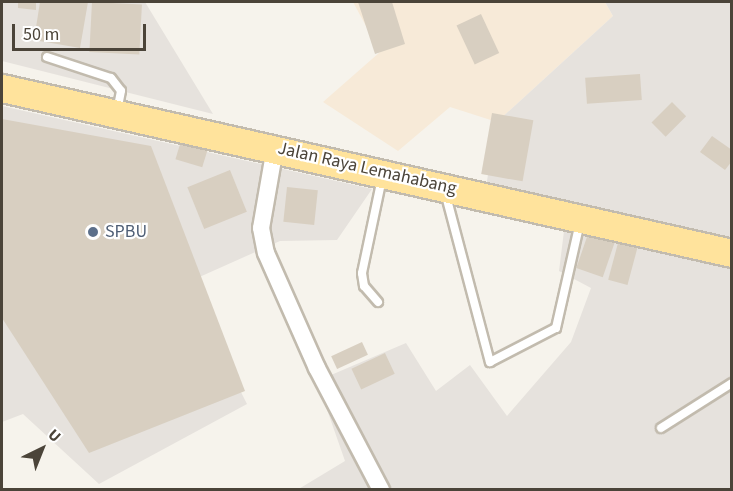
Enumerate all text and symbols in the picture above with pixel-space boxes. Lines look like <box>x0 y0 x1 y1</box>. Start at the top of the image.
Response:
scale bar <box>15 12 148 50</box>
text: 50 m <box>23 22 59 47</box>
street label: Jalan Raya Lemahabang <box>276 138 458 200</box>
place label: SPBU <box>105 221 147 243</box>
marker: SPBU <box>86 225 100 239</box>
north arrow <box>12 419 72 479</box>
text: U <box>43 424 66 448</box>

